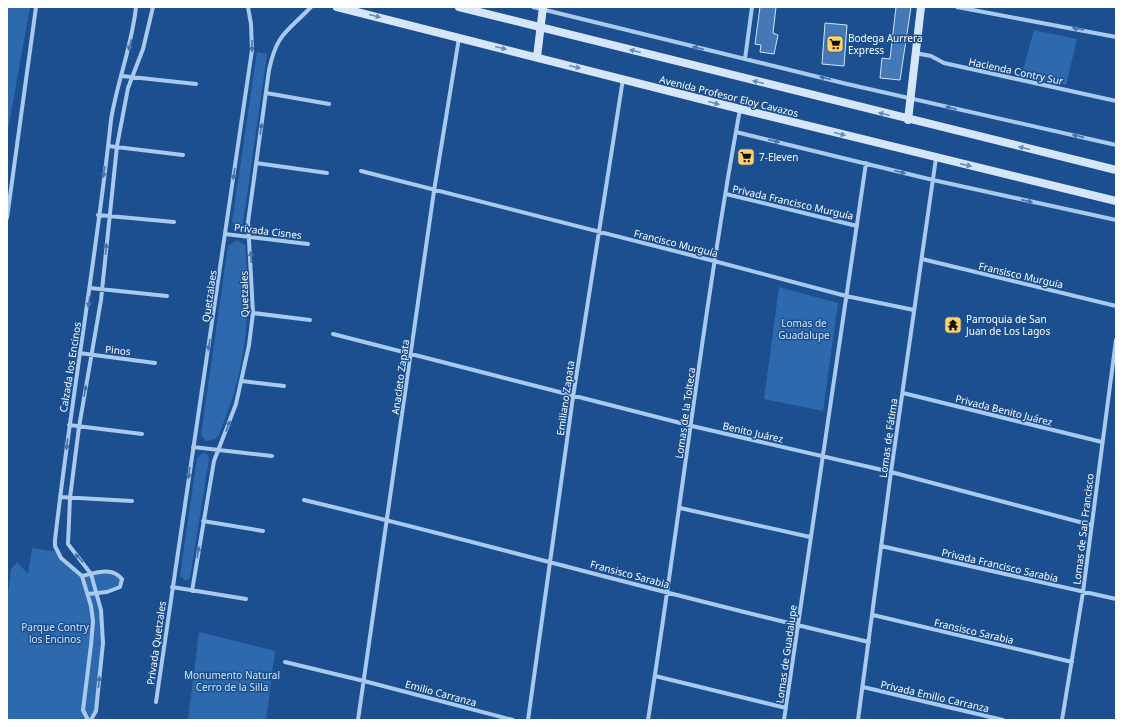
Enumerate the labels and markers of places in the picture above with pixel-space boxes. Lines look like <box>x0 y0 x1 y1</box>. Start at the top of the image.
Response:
place label: Bodega Aurrera Express <box>848 31 923 57</box>
supermarket icon: Bodega Aurrera Express <box>825 34 845 54</box>
supermarket icon: 7-Eleven <box>736 147 756 167</box>
place label: 7-Eleven <box>759 150 798 164</box>
place label: Parroquia de San Juan de Los Lagos <box>965 312 1050 338</box>
temple icon: Parroquia de San Juan de Los Lagos <box>943 315 963 335</box>

